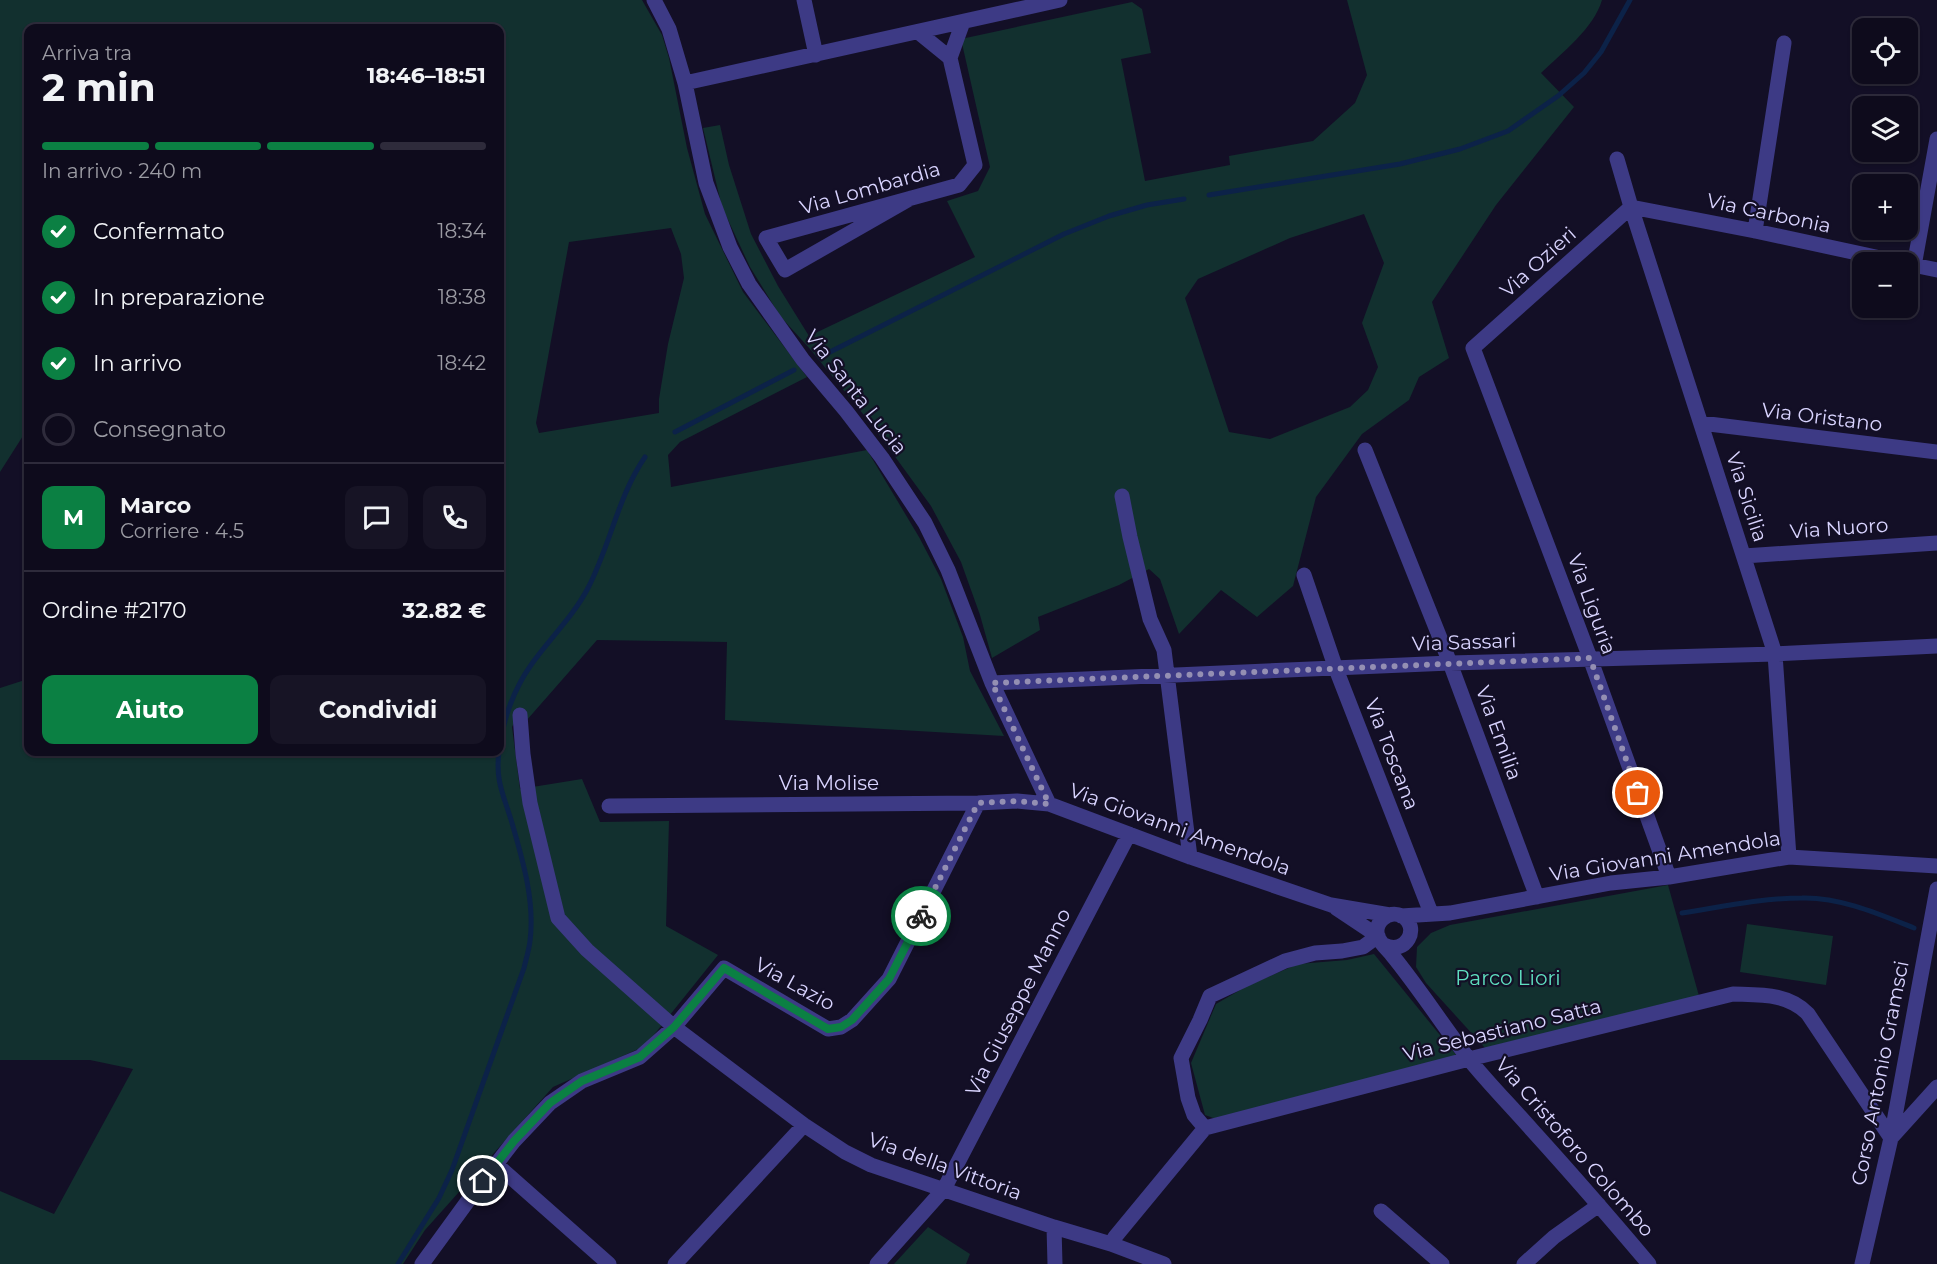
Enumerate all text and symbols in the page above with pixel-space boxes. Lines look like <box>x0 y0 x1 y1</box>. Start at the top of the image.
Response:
map controls <box>1852 18 1918 318</box>
button: locate <box>1852 18 1918 84</box>
text: Arriva tra <box>42 41 132 65</box>
text: 18:46–18:51 <box>367 62 486 89</box>
text: 2 min <box>42 63 156 111</box>
button: layers <box>1852 96 1918 162</box>
street label: Via Lombardia <box>797 156 943 220</box>
text: In arrivo · 240 m <box>42 159 202 183</box>
button: + <box>1852 174 1918 240</box>
street label: Via Carbonia <box>1705 188 1833 238</box>
icon: check <box>42 215 75 248</box>
text: Confermato <box>93 218 225 245</box>
text: 18:34 <box>437 219 486 243</box>
street label: Via Ozieri <box>1495 222 1581 302</box>
button: − <box>1852 252 1918 318</box>
icon: check <box>42 281 75 314</box>
text: In preparazione <box>93 284 265 311</box>
text: 18:38 <box>438 285 486 309</box>
street label: Via Santa Lucia <box>800 325 912 459</box>
icon: check <box>42 347 75 380</box>
text: In arrivo <box>93 350 182 377</box>
text: 18:42 <box>437 351 486 375</box>
street label: Via Oristano <box>1760 398 1884 436</box>
text: Consegnato <box>93 416 226 443</box>
street label: Via Sicilia <box>1721 449 1773 545</box>
button: chat <box>345 486 408 549</box>
button: phone <box>423 486 486 549</box>
text: Marco <box>120 492 191 519</box>
text: M <box>63 504 84 531</box>
street label: Via Nuoro <box>1789 513 1889 543</box>
text: Corriere · 4.5 <box>120 519 244 543</box>
street label: Via Liguria <box>1563 550 1621 658</box>
text: Ordine #2170 <box>42 597 187 624</box>
text: 32.82 € <box>402 597 486 624</box>
street label: Via Sassari <box>1411 628 1517 656</box>
button: Aiuto <box>42 675 258 744</box>
button: Condividi <box>270 675 486 744</box>
street label: Via Emilia <box>1471 683 1527 783</box>
street label: Via Toscana <box>1360 695 1424 813</box>
pin <box>1612 767 1663 818</box>
street label: Via Molise <box>779 771 879 795</box>
icon: bag <box>1621 776 1654 809</box>
street label: Via Giovanni Amendola <box>1066 778 1294 880</box>
street label: Via Giovanni Amendola <box>1548 826 1782 886</box>
courier <box>891 886 951 946</box>
icon: bike <box>905 900 938 933</box>
street label: Via Giuseppe Manno <box>960 904 1076 1100</box>
street label: Via Lazio <box>751 952 839 1016</box>
street label: Corso Antonio Gramsci <box>1846 959 1914 1187</box>
park label: Parco Liori <box>1455 966 1561 990</box>
street label: Via Sebastiano Satta <box>1400 994 1604 1066</box>
street label: Via Cristoforo Colombo <box>1491 1052 1659 1242</box>
street label: Via della Vittoria <box>865 1127 1025 1205</box>
pin <box>457 1155 508 1206</box>
icon: home <box>466 1164 499 1197</box>

